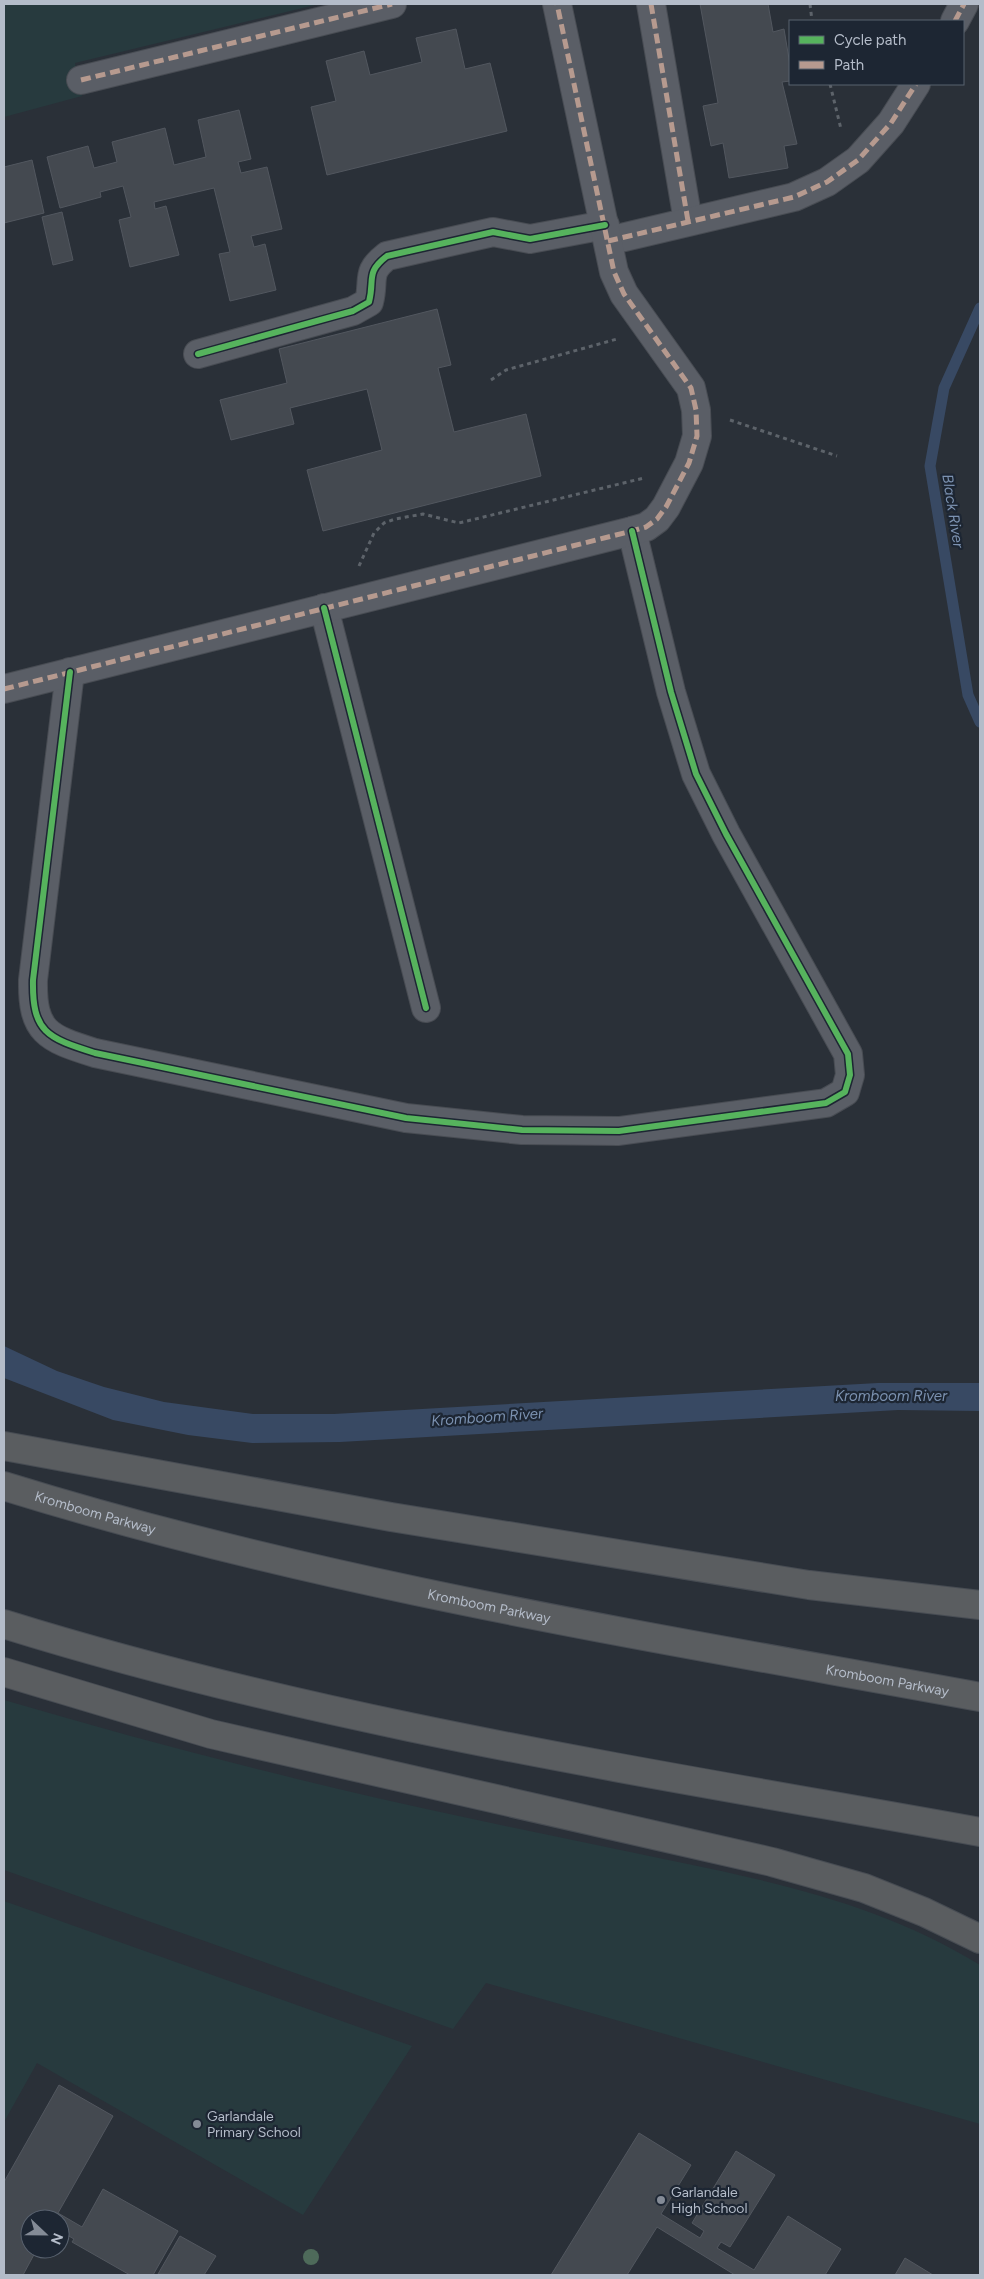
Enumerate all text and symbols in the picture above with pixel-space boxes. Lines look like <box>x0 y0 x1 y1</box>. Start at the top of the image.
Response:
legend <box>789 20 964 85</box>
text: Cycle path <box>834 31 906 49</box>
text: Path <box>834 56 864 74</box>
water label: Black River <box>938 473 968 550</box>
water label: Kromboom River <box>835 1387 948 1405</box>
water label: Kromboom River <box>430 1404 544 1430</box>
street label: Kromboom Parkway <box>33 1487 158 1538</box>
street label: Kromboom Parkway <box>426 1585 553 1627</box>
street label: Kromboom Parkway <box>824 1661 951 1700</box>
place label: Garlandale Primary School <box>207 2108 301 2141</box>
marker: Garlandale Primary School <box>191 2118 203 2130</box>
place label: Garlandale High School <box>671 2184 748 2217</box>
marker: Garlandale High School <box>655 2194 667 2206</box>
north arrow <box>20 2209 70 2259</box>
text: N <box>47 2230 66 2247</box>

